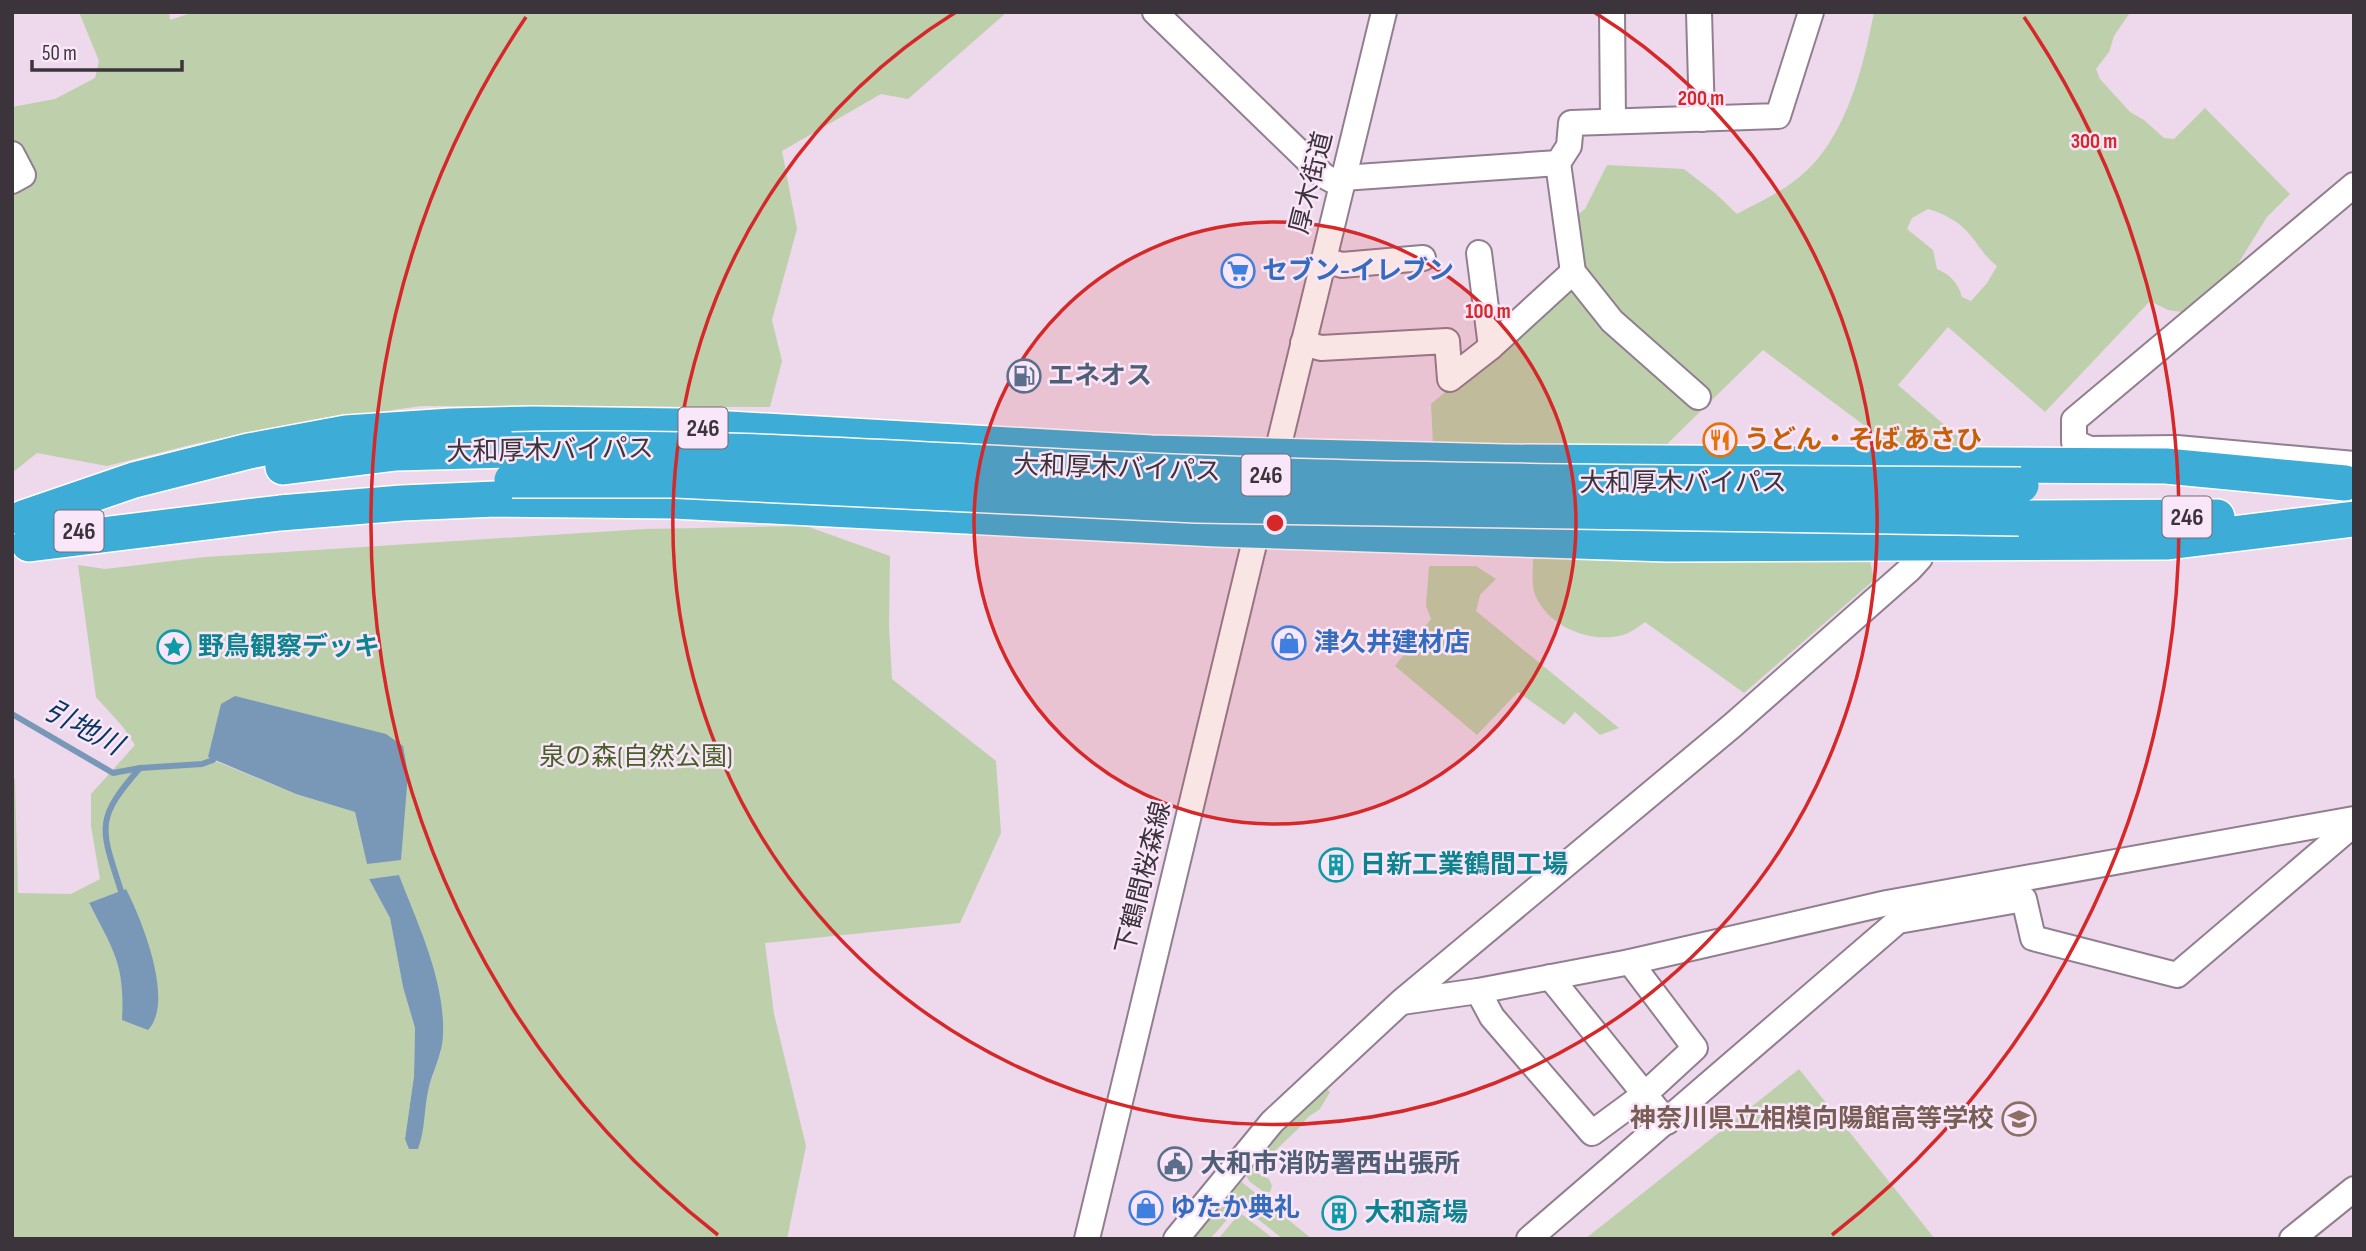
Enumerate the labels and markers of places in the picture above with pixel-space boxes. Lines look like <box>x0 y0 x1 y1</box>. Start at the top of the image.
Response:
supermarket icon: セブン-イレブン <box>1219 252 1257 290</box>
place label: セブン-イレブン <box>1262 256 1454 287</box>
fuel station icon: エネオス <box>1005 357 1043 395</box>
place label: エネオス <box>1048 361 1152 392</box>
restaurant icon: うどん・そば あさひ <box>1701 421 1739 459</box>
place label: うどん・そば あさひ <box>1744 425 1982 456</box>
centre of rings <box>1263 511 1287 535</box>
shop icon: 津久井建材店 <box>1270 624 1308 662</box>
place icon: 野鳥観察デッキ <box>155 628 193 666</box>
place label: 津久井建材店 <box>1314 628 1470 659</box>
place label: 野鳥観察デッキ <box>198 632 380 663</box>
building icon: 日新工業鶴間工場 <box>1317 846 1355 884</box>
place label: 日新工業鶴間工場 <box>1360 850 1568 881</box>
school or university icon: 神奈川県立相模向陽館高等学校 <box>2000 1100 2038 1138</box>
place label: 神奈川県立相模向陽館高等学校 <box>1630 1104 1994 1135</box>
public building icon: 大和市消防署西出張所 <box>1156 1145 1194 1183</box>
place label: 大和市消防署西出張所 <box>1200 1149 1460 1180</box>
shop icon: ゆたか典礼 <box>1127 1189 1165 1227</box>
place label: ゆたか典礼 <box>1170 1193 1300 1224</box>
building icon: 大和斎場 <box>1320 1194 1358 1232</box>
place label: 大和斎場 <box>1364 1198 1468 1229</box>

